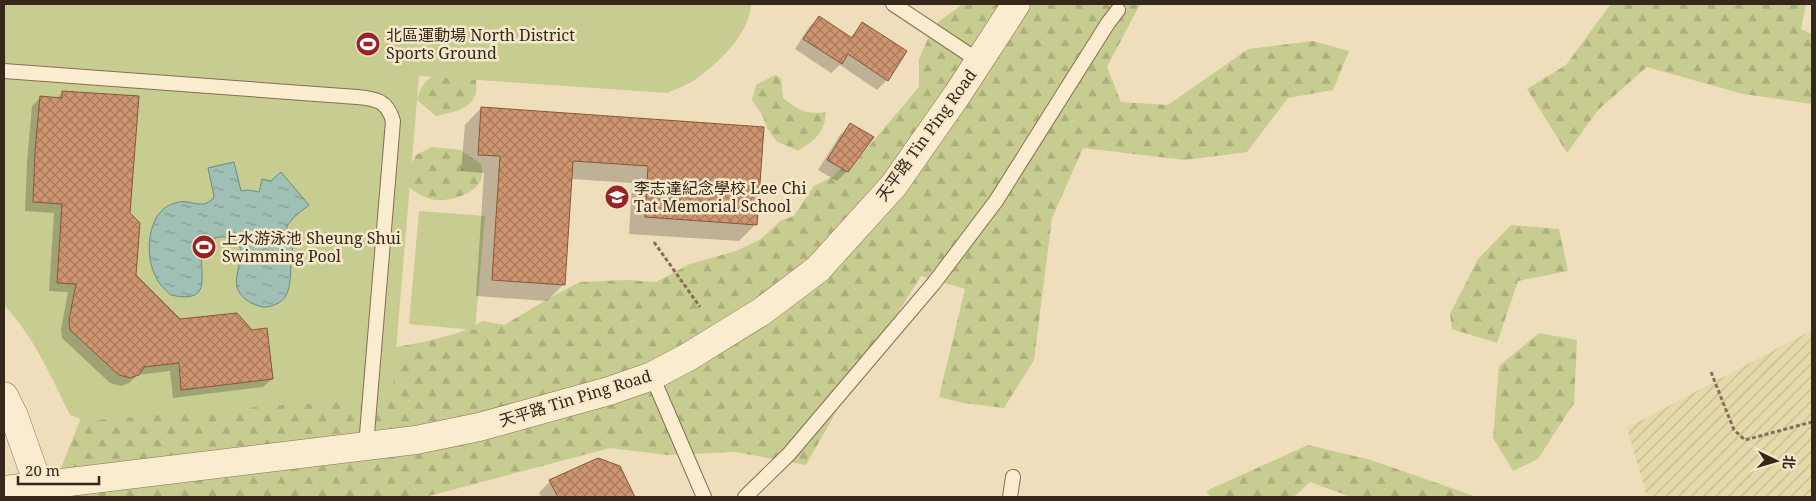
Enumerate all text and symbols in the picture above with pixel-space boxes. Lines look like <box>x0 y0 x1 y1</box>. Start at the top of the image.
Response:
place label: 北區運動場 North District Sports Ground <box>386 24 575 64</box>
sports icon: 北區運動場 North District Sports Ground <box>355 31 381 57</box>
street label: 天平路 Tin Ping Road <box>871 64 981 205</box>
place label: 李志達紀念學校 Lee Chi Tat Memorial School <box>634 177 807 217</box>
school or university icon: 李志達紀念學校 Lee Chi Tat Memorial School <box>604 184 630 210</box>
place label: 上水游泳池 Sheung Shui Swimming Pool <box>222 227 401 267</box>
sports icon: 上水游泳池 Sheung Shui Swimming Pool <box>191 234 217 260</box>
street label: 天平路 Tin Ping Road <box>496 364 654 432</box>
north arrow <box>1751 436 1801 486</box>
scale bar <box>18 454 99 486</box>
text: 北 <box>1779 454 1800 470</box>
text: 20 m <box>25 460 60 480</box>

